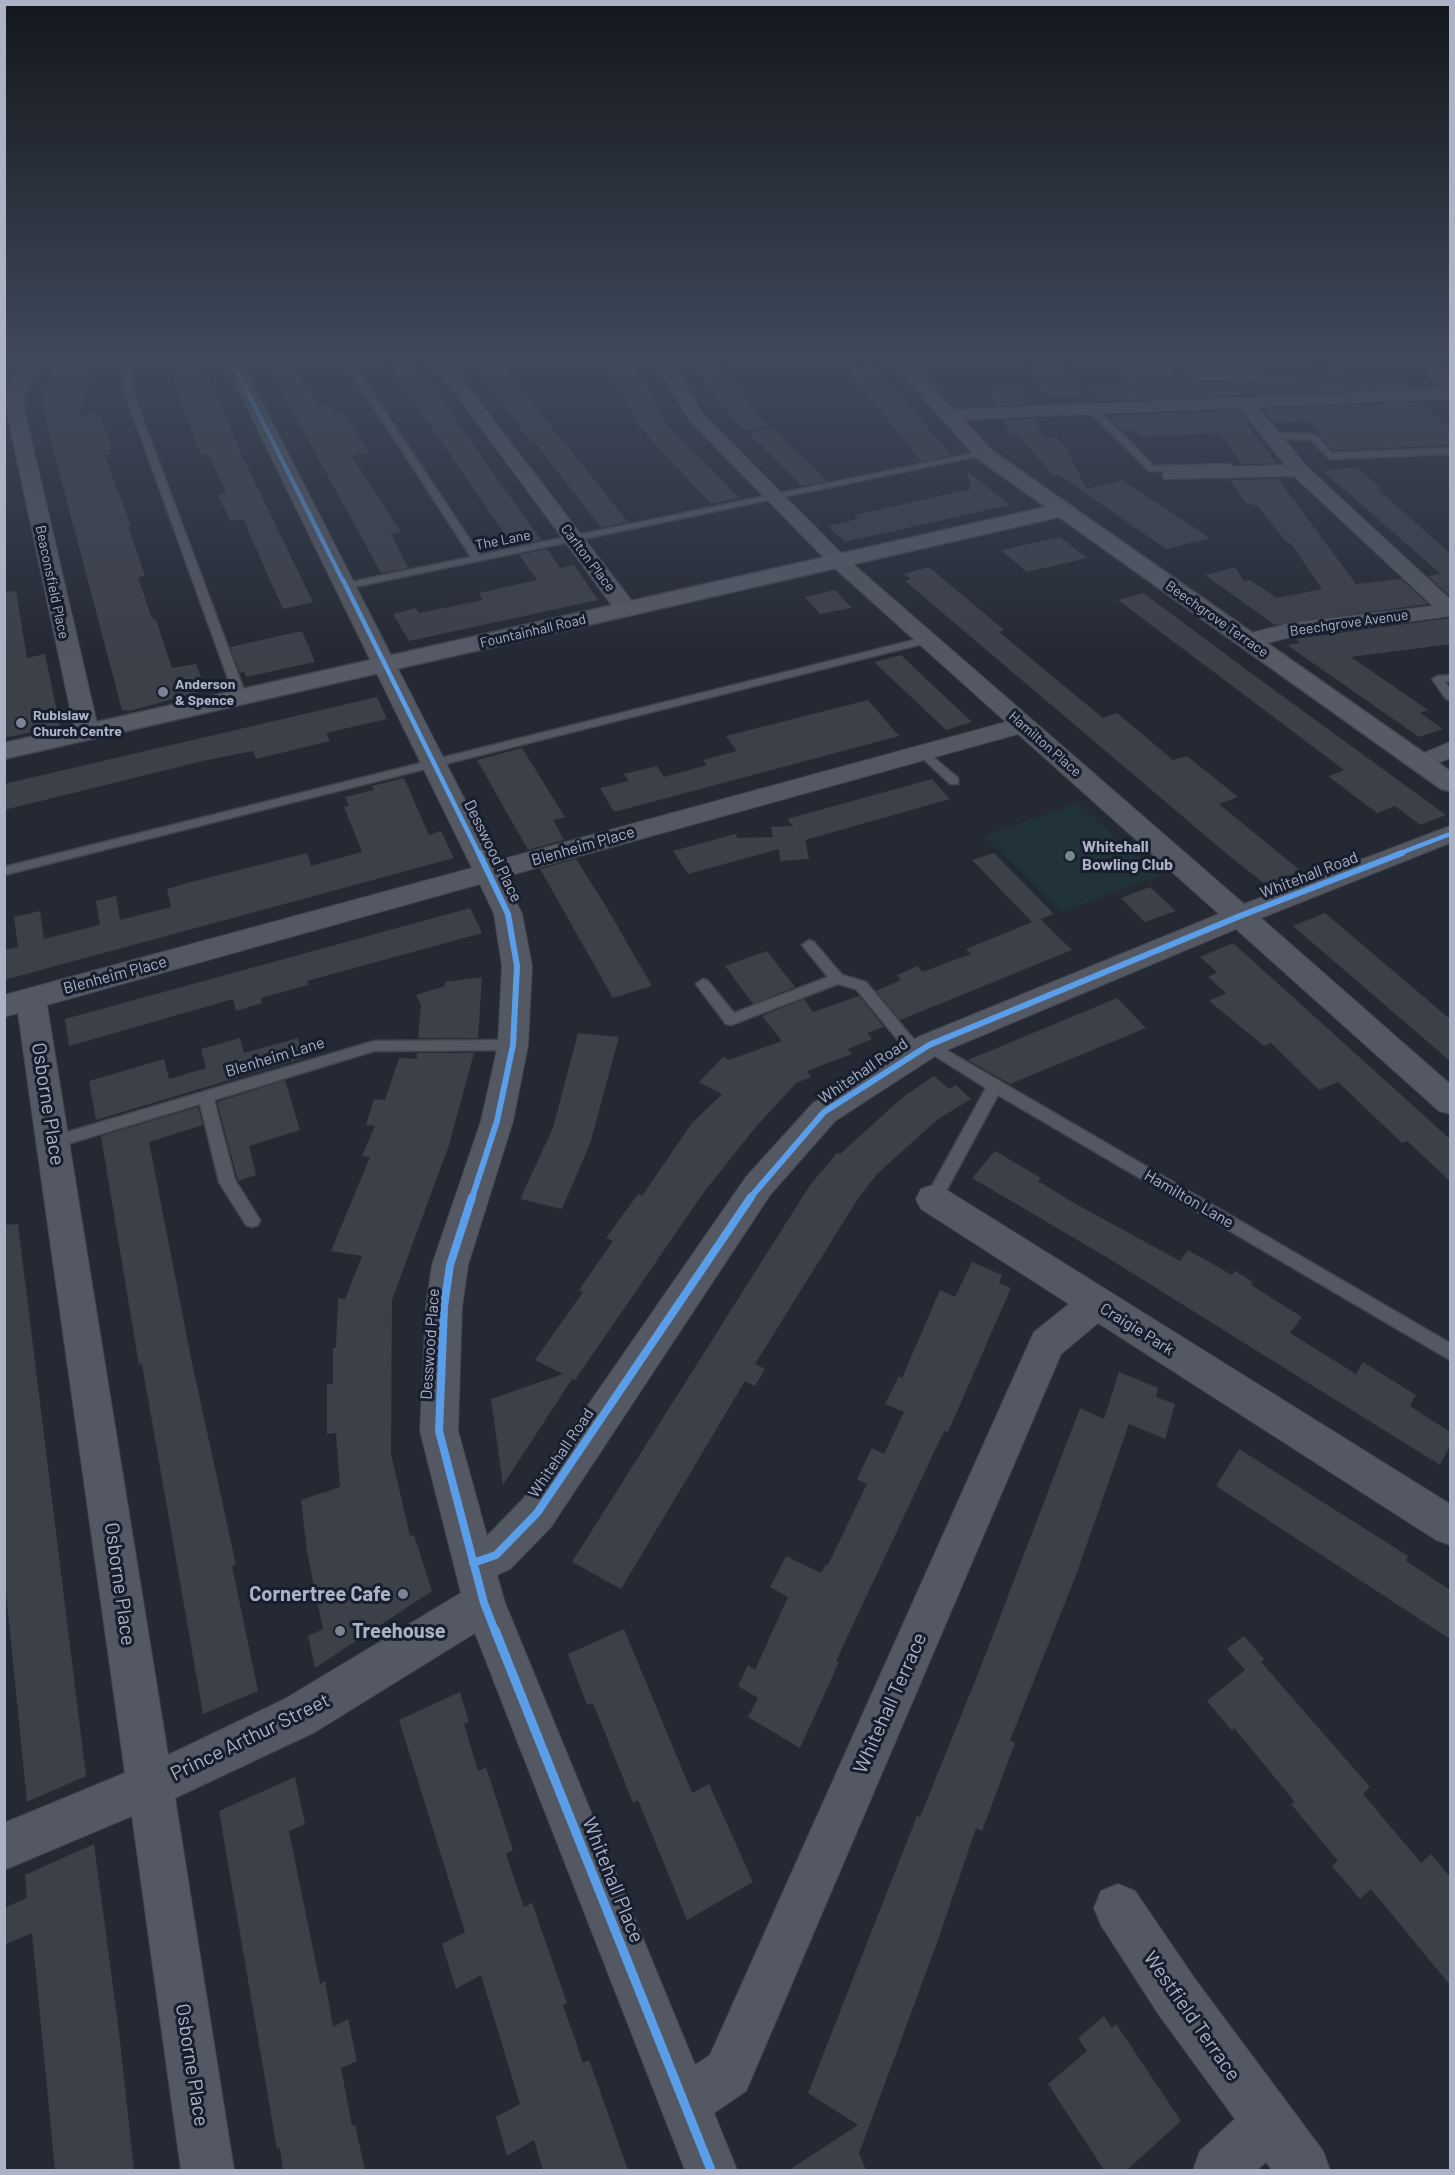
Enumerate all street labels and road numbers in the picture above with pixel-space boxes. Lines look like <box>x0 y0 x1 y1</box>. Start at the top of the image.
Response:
street label: Carlton Place <box>557 521 619 595</box>
street label: Beaconsfield Place <box>32 524 72 640</box>
street label: The Lane <box>474 526 532 554</box>
street label: Beechgrove Terrace <box>1162 577 1272 661</box>
street label: Beechgrove Avenue <box>1289 606 1409 640</box>
street label: Fountainhall Road <box>478 611 588 651</box>
street label: Hamilton Place <box>1005 708 1085 780</box>
street label: Desswood Place <box>460 797 526 905</box>
street label: Blenheim Place <box>529 822 637 870</box>
street label: Whitehall Road <box>1257 847 1361 903</box>
street label: Blenheim Place <box>61 952 169 998</box>
street label: Blenheim Lane <box>223 1033 327 1081</box>
street label: Whitehall Road <box>815 1034 911 1108</box>
street label: Osborne Place <box>26 1041 70 1167</box>
street label: Hamilton Lane <box>1141 1166 1237 1232</box>
street label: Desswood Place <box>417 1288 443 1400</box>
street label: Craigie Park <box>1096 1299 1178 1359</box>
street label: Whitehall Road <box>524 1405 598 1501</box>
street label: Osborne Place <box>99 1521 141 1647</box>
street label: Whitehall Terrace <box>848 1629 932 1777</box>
street label: Prince Arthur Street <box>166 1688 334 1786</box>
street label: Whitehall Place <box>577 1814 649 1946</box>
street label: Westfield Terrace <box>1138 1947 1246 2085</box>
street label: Osborne Place <box>170 2002 214 2128</box>

